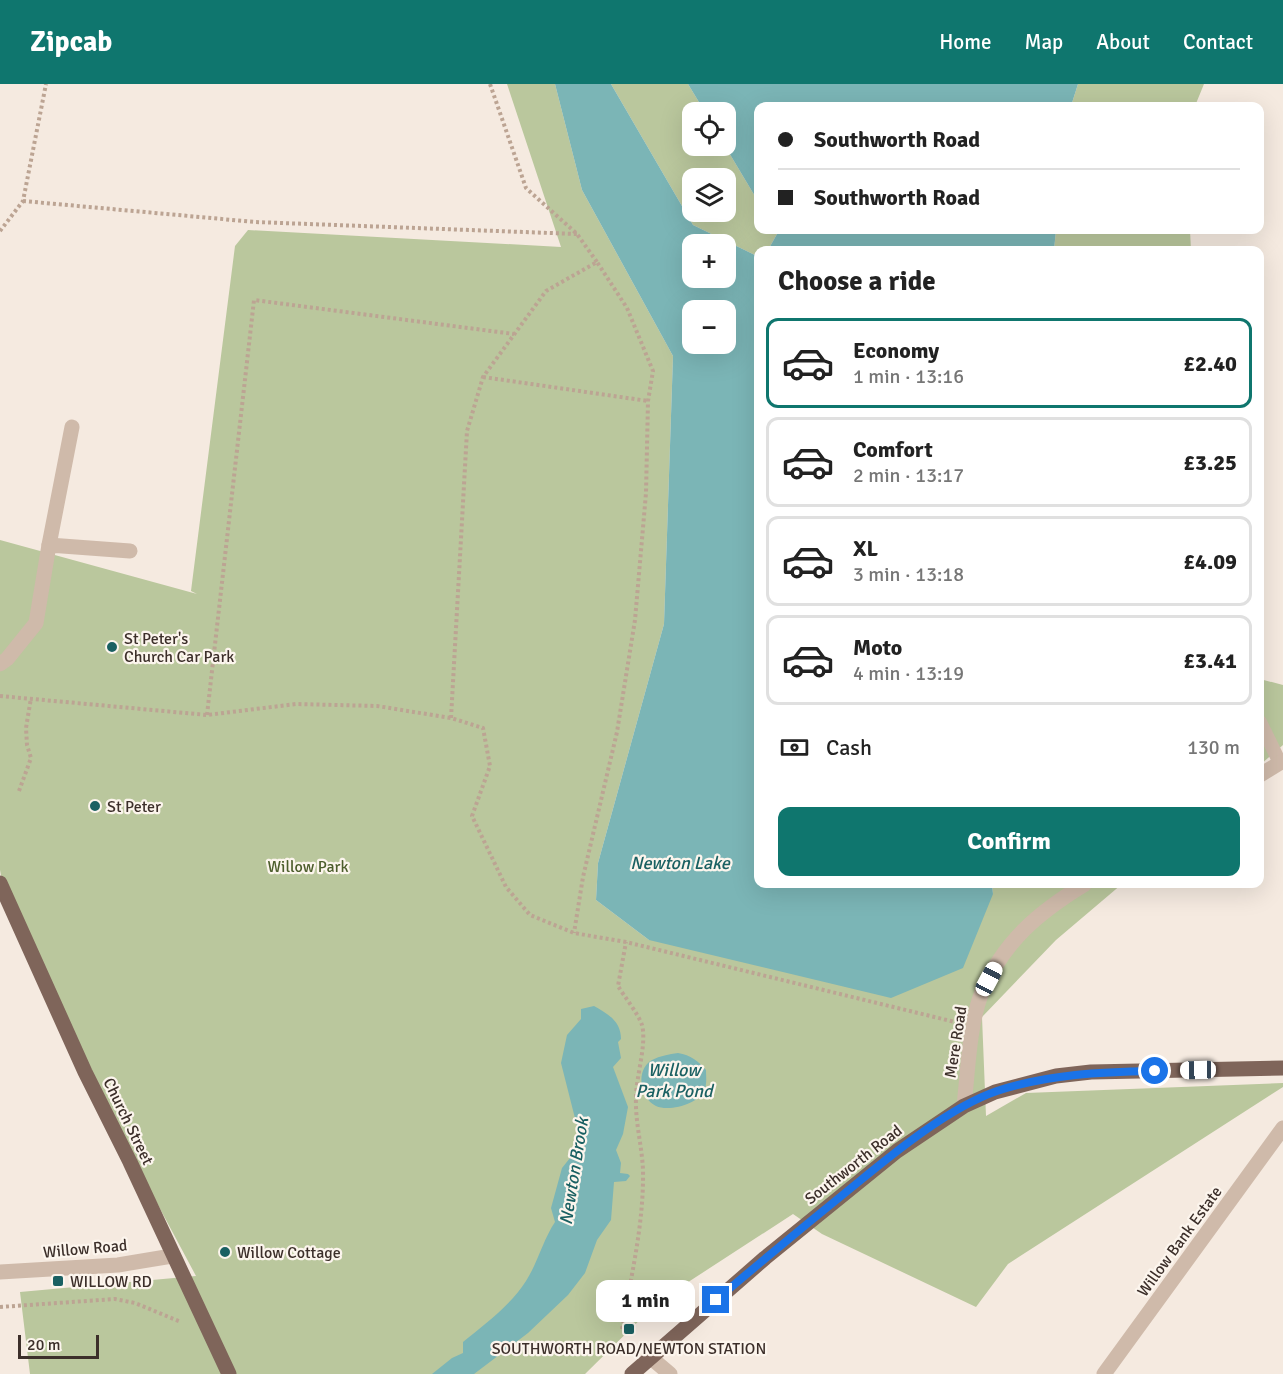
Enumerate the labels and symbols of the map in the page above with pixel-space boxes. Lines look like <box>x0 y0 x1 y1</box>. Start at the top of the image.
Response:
place label: St Peter's Church Car Park <box>124 629 234 667</box>
marker: St Peter's Church Car Park <box>105 640 119 654</box>
place label: St Peter <box>107 797 161 817</box>
marker: St Peter <box>88 799 102 813</box>
water label: Newton Lake <box>630 852 731 874</box>
park label: Willow Park <box>268 857 349 877</box>
car <box>973 959 1005 999</box>
street label: Mere Road <box>940 1005 972 1079</box>
route start <box>1141 1057 1168 1084</box>
water label: Willow Park Pond <box>636 1059 715 1102</box>
car <box>1180 1061 1216 1079</box>
street label: Church Street <box>98 1075 158 1168</box>
water label: Newton Brook <box>555 1114 594 1226</box>
street label: Southworth Road <box>801 1121 906 1209</box>
street label: Willow Bank Estate <box>1133 1183 1227 1301</box>
street label: Willow Road <box>42 1235 128 1263</box>
place label: Willow Cottage <box>237 1243 341 1263</box>
marker: Willow Cottage <box>218 1245 232 1259</box>
place label: WILLOW RD <box>70 1272 152 1292</box>
marker: WILLOW RD <box>51 1274 65 1288</box>
callout: 1 min <box>596 1279 695 1321</box>
route end <box>702 1286 729 1313</box>
marker: SOUTHWORTH ROAD/NEWTON STATION <box>622 1322 636 1336</box>
scale bar <box>18 1332 99 1360</box>
place label: SOUTHWORTH ROAD/NEWTON STATION <box>492 1339 766 1359</box>

